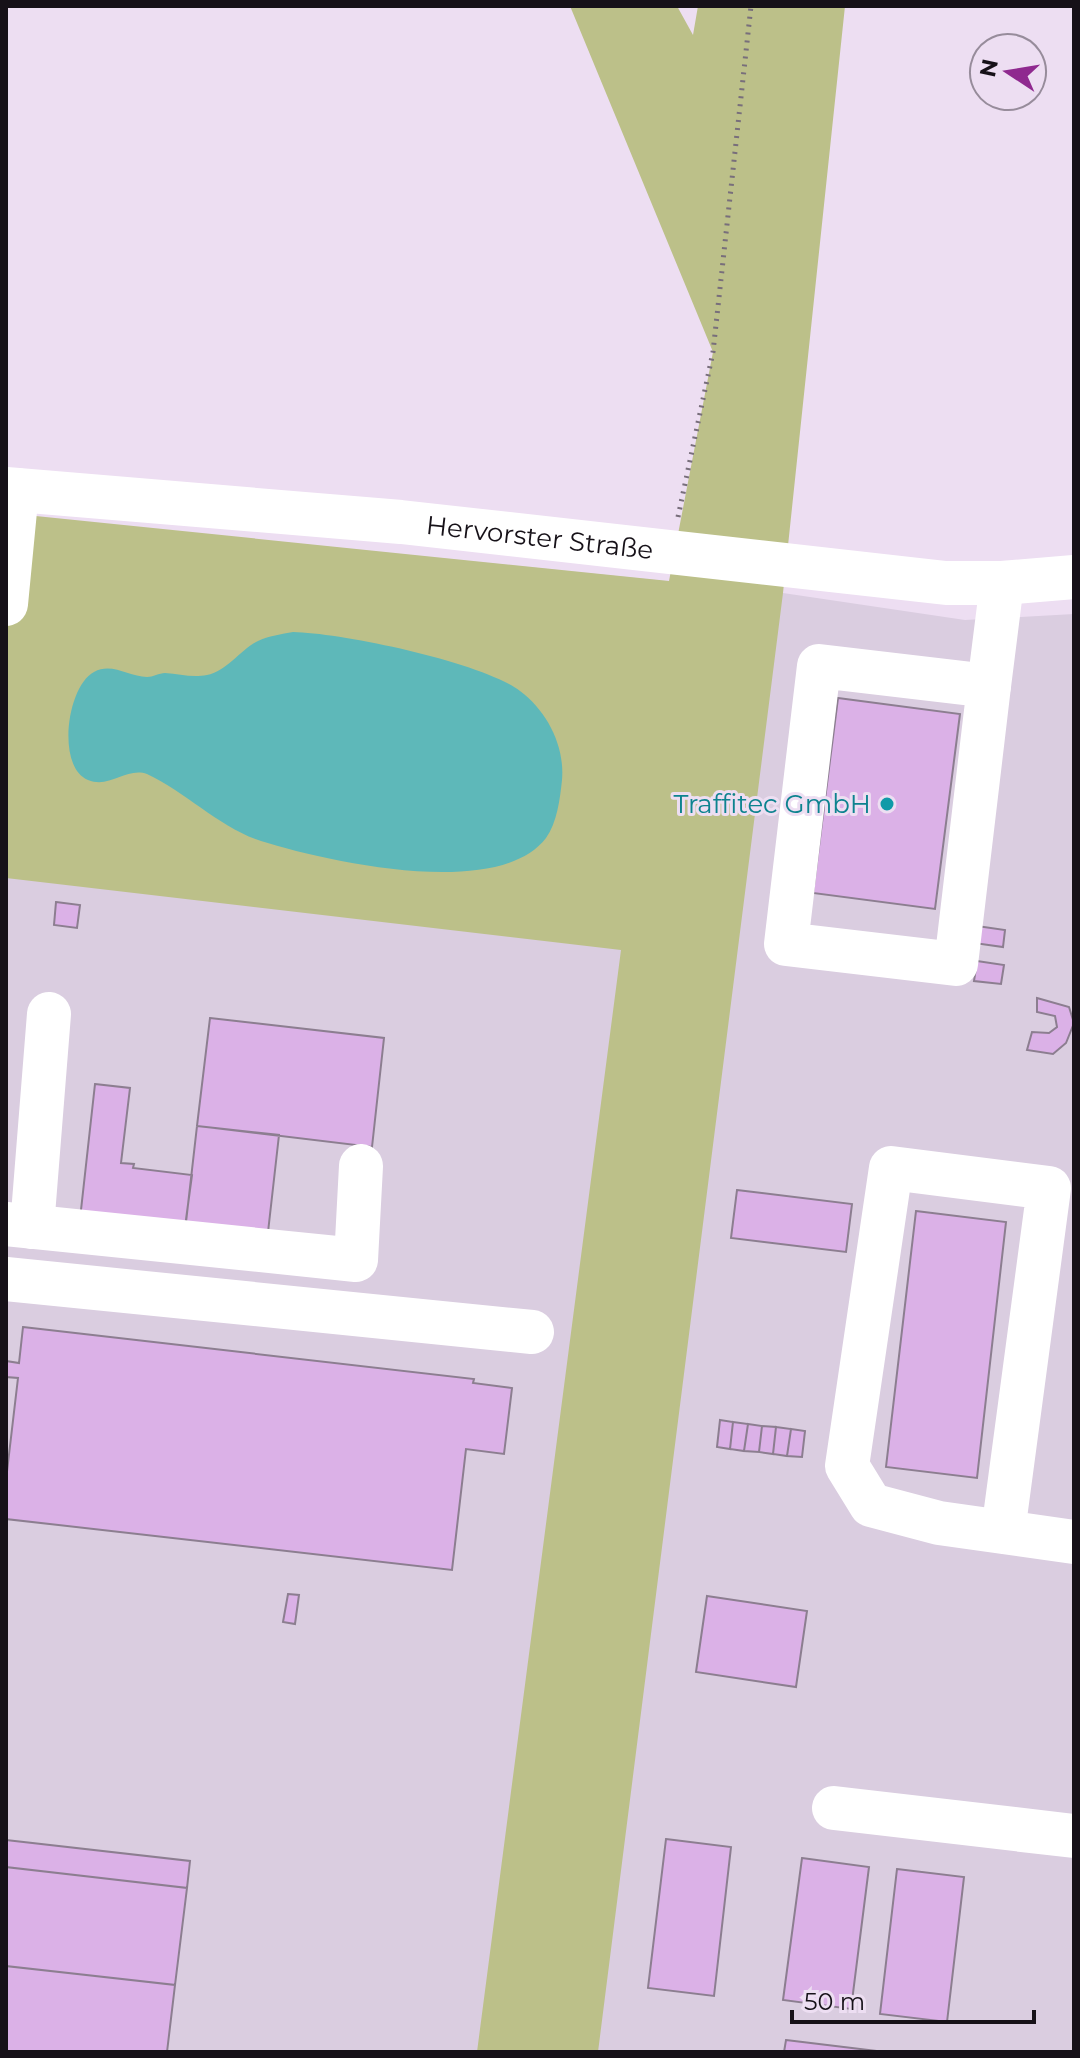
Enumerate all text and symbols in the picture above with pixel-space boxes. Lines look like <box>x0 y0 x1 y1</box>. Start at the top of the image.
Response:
north arrow <box>968 32 1048 112</box>
text: N <box>974 56 1004 79</box>
street label: Hervorster Straße <box>425 509 655 566</box>
place label: Traffitec GmbH <box>673 788 871 820</box>
marker: Traffitec GmbH <box>878 795 896 813</box>
scale bar <box>792 1974 1034 2024</box>
text: 50 m <box>804 1987 865 2016</box>

